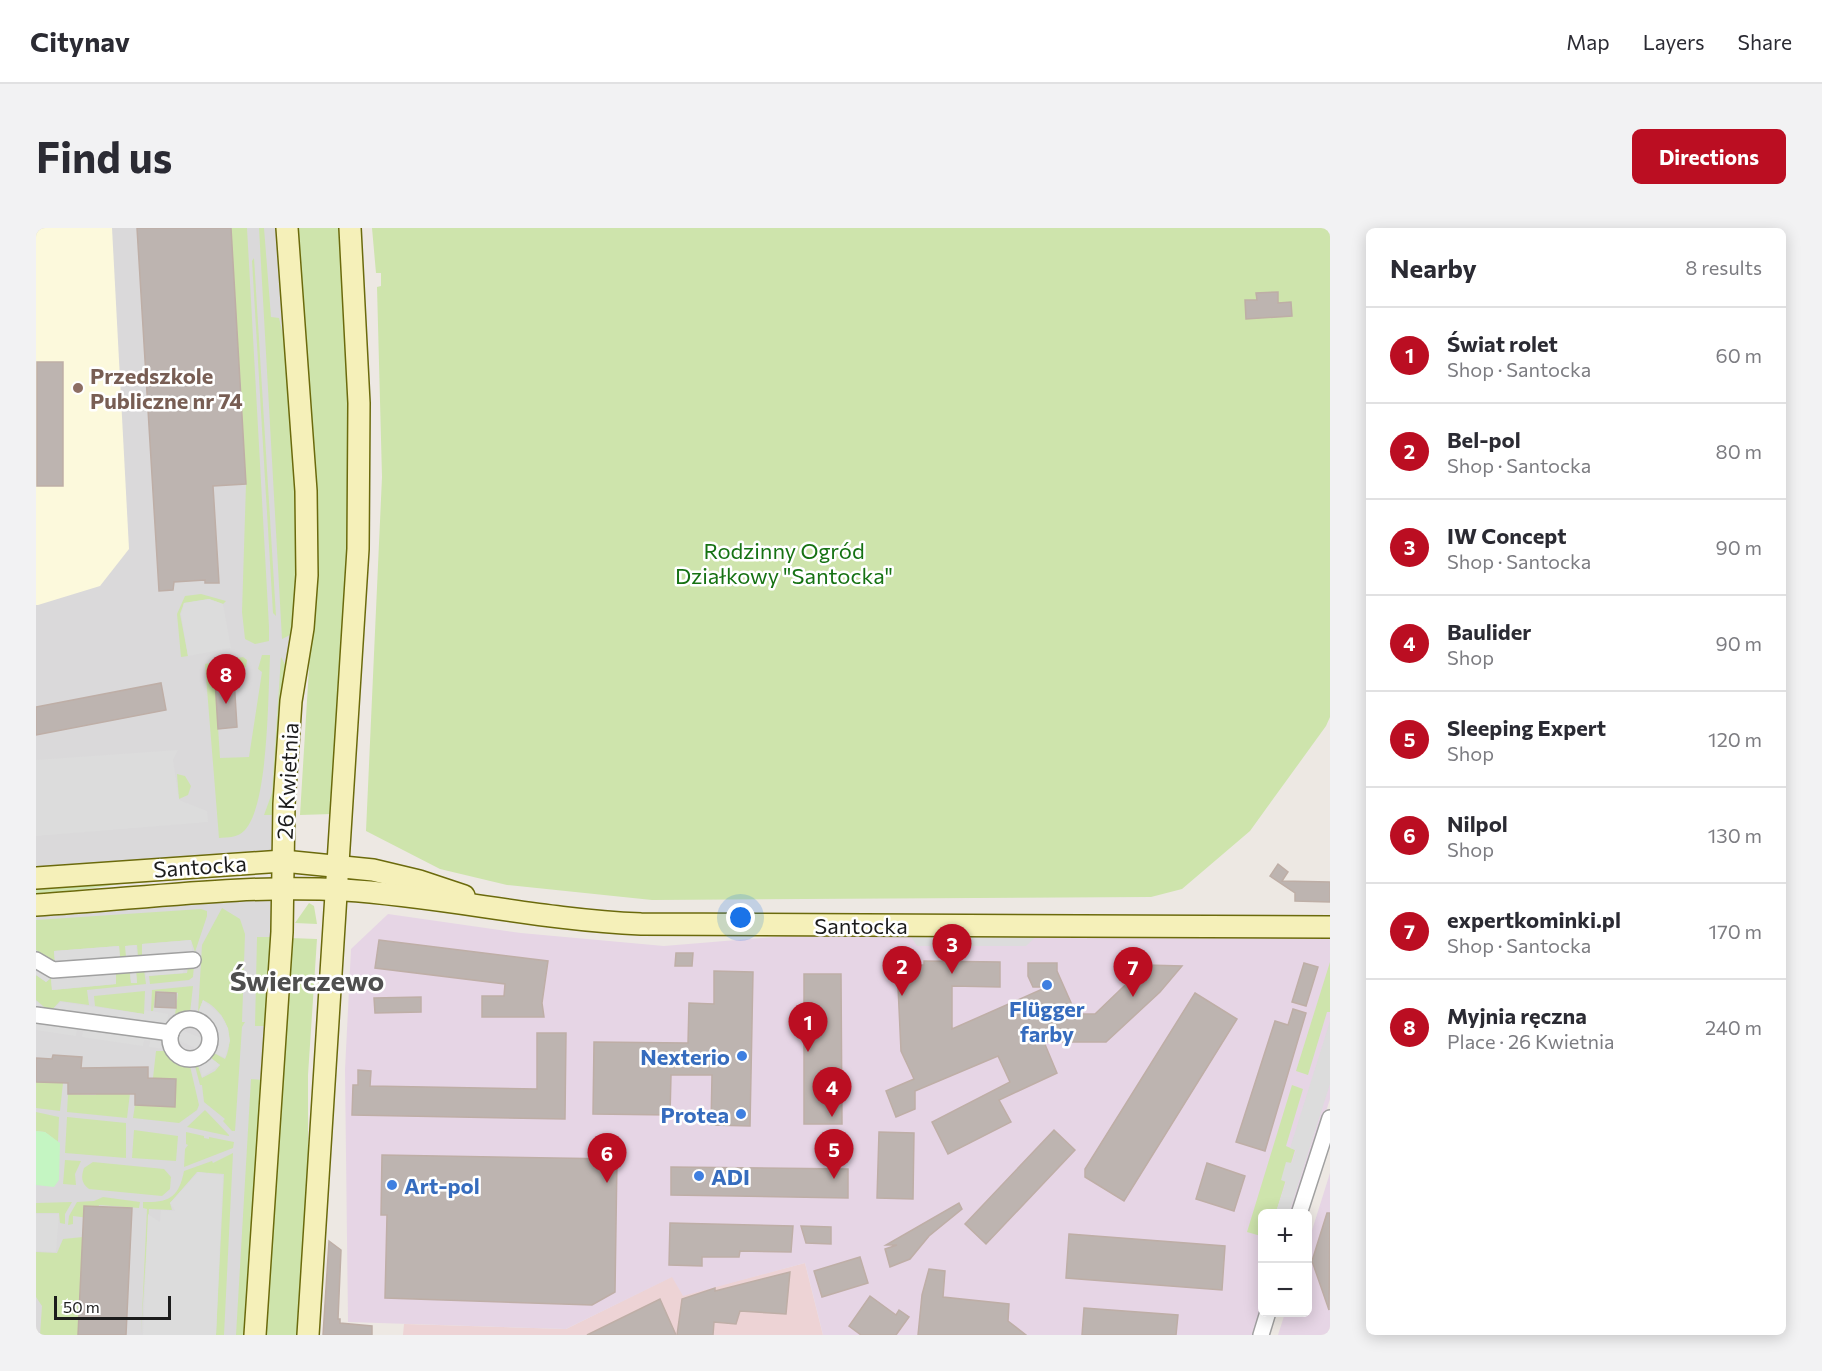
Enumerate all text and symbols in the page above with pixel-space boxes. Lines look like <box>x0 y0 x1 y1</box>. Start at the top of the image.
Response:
text: Citynav <box>30 24 130 58</box>
text: Map <box>1566 29 1610 54</box>
text: Layers <box>1643 29 1705 54</box>
text: Share <box>1738 29 1792 54</box>
button: Directions <box>1632 129 1786 184</box>
text: Find us <box>36 130 172 182</box>
text: Nearby <box>1390 252 1477 283</box>
text: 8 results <box>1685 255 1762 279</box>
text: Świat rolet <box>1447 330 1558 357</box>
text: 1 <box>1405 343 1414 367</box>
text: 60 m <box>1716 343 1762 367</box>
text: Shop · Santocka <box>1447 357 1591 381</box>
place label: Przedszkole Publiczne nr 74 <box>90 362 243 414</box>
marker: Przedszkole Publiczne nr 74 <box>71 381 85 395</box>
text: Bel-pol <box>1447 426 1521 453</box>
text: 2 <box>1404 439 1415 463</box>
text: 80 m <box>1716 439 1762 463</box>
text: Shop · Santocka <box>1447 453 1591 477</box>
text: IW Concept <box>1447 522 1567 549</box>
text: 3 <box>1404 535 1415 559</box>
text: 90 m <box>1716 535 1762 559</box>
park label: Rodzinny Ogród Działkowy "Santocka" <box>675 537 893 589</box>
text: Shop · Santocka <box>1447 549 1591 573</box>
text: Baulider <box>1447 618 1531 645</box>
text: 4 <box>1403 631 1416 655</box>
text: 90 m <box>1716 631 1762 655</box>
text: Shop <box>1447 645 1494 669</box>
pin: 8 <box>206 654 246 704</box>
text: Sleeping Expert <box>1447 714 1606 741</box>
street label: 26 Kwietnia <box>270 722 304 840</box>
text: 5 <box>1404 727 1415 751</box>
text: 120 m <box>1708 727 1762 751</box>
text: Shop <box>1447 741 1494 765</box>
text: Nilpol <box>1447 810 1508 837</box>
text: 6 <box>1403 823 1416 847</box>
text: 130 m <box>1708 823 1762 847</box>
text: Shop <box>1447 837 1494 861</box>
street label: Santocka <box>153 849 247 883</box>
your location <box>726 903 755 932</box>
text: expertkominki.pl <box>1447 906 1621 933</box>
street label: Santocka <box>814 912 908 939</box>
text: 7 <box>1404 919 1415 943</box>
text: 170 m <box>1709 919 1762 943</box>
pin: 3 <box>932 924 972 974</box>
text: Shop · Santocka <box>1447 933 1591 957</box>
pin: 2 <box>882 946 922 996</box>
pin: 7 <box>1114 948 1152 997</box>
district label: Świerczewo <box>230 963 384 997</box>
marker: Flügger farby <box>1040 978 1054 992</box>
place label: Flügger farby <box>1009 995 1085 1047</box>
pin: 1 <box>788 1002 828 1052</box>
text: Myjnia ręczna <box>1447 1002 1587 1029</box>
text: 8 <box>1403 1015 1416 1039</box>
text: 240 m <box>1705 1015 1762 1039</box>
text: Place · 26 Kwietnia <box>1447 1029 1614 1053</box>
place label: Nexterio <box>640 1043 730 1070</box>
marker: Nexterio <box>735 1049 749 1063</box>
pin: 4 <box>812 1068 852 1117</box>
place label: Protea <box>661 1101 729 1128</box>
marker: Protea <box>734 1107 748 1121</box>
pin: 5 <box>814 1130 854 1179</box>
pin: 6 <box>588 1134 626 1183</box>
place label: ADI <box>711 1163 750 1190</box>
marker: ADI <box>692 1169 706 1183</box>
place label: Art-pol <box>404 1172 480 1199</box>
marker: Art-pol <box>385 1178 399 1192</box>
map controls <box>1258 1209 1312 1317</box>
button: + <box>1258 1209 1312 1263</box>
button: − <box>1258 1263 1312 1317</box>
scale bar <box>54 1293 171 1320</box>
text: 50 m <box>63 1297 100 1316</box>

